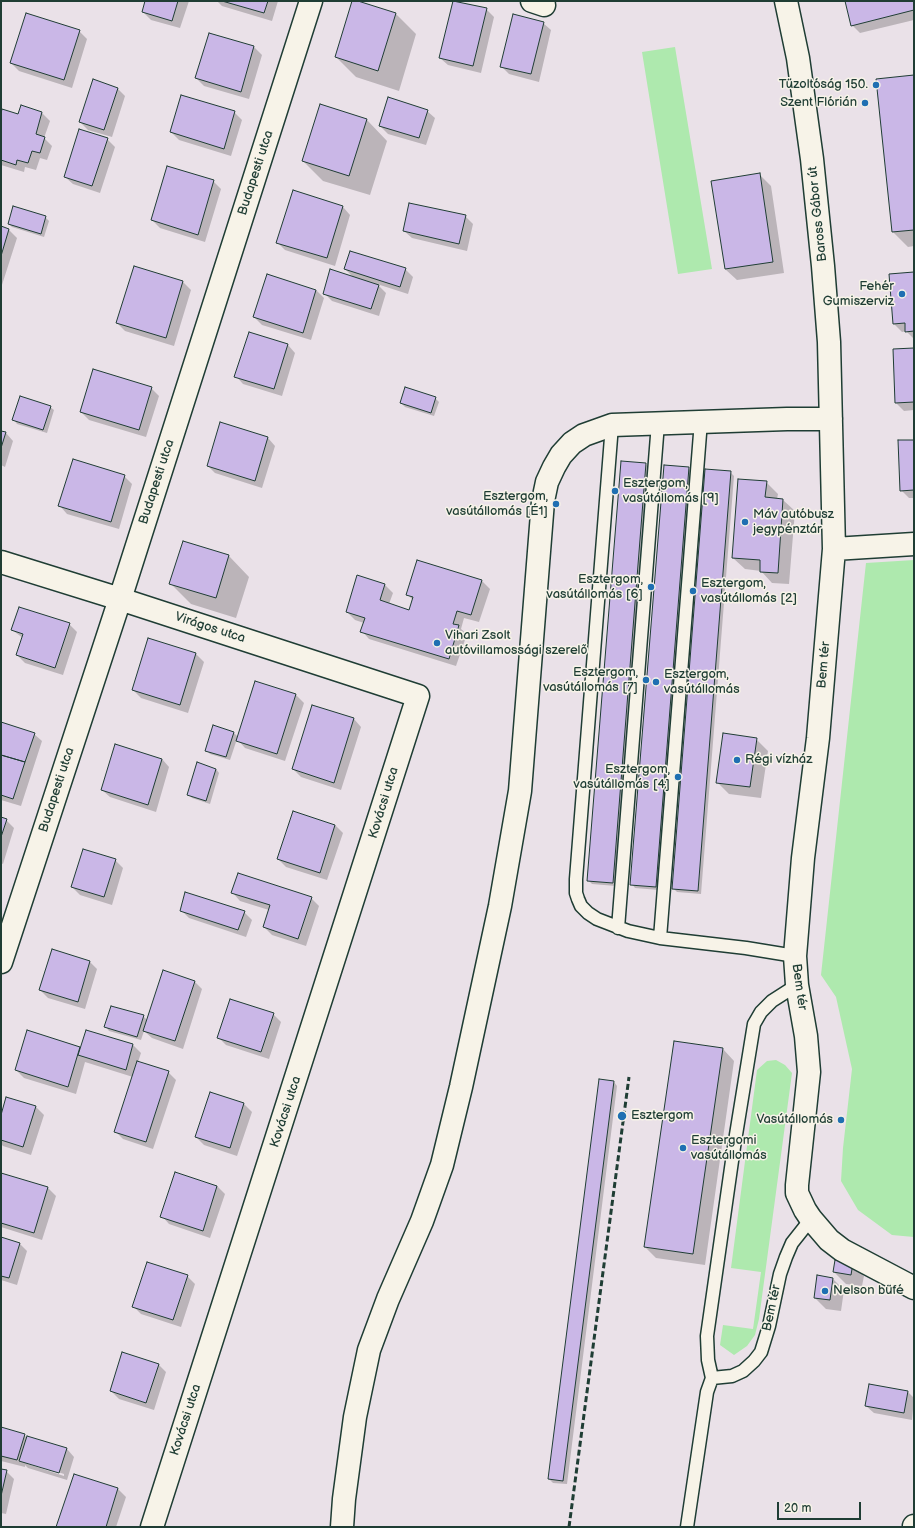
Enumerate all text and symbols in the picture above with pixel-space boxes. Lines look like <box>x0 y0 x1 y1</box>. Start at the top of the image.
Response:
place label: Tűzoltóság 150. <box>779 77 868 93</box>
marker: Tűzoltóság 150. <box>871 80 881 90</box>
place label: Szent Flórián <box>780 95 857 111</box>
marker: Szent Flórián <box>860 98 870 108</box>
street label: Budapesti utca <box>235 129 277 217</box>
street label: Baross Gábor út <box>805 166 831 262</box>
place label: Fehér Gumiszerviz <box>823 279 894 310</box>
marker: Fehér Gumiszerviz <box>897 289 907 299</box>
street label: Budapesti utca <box>136 438 178 526</box>
place label: Esztergom, vasútállomás [9] <box>623 476 719 507</box>
marker: Esztergom, vasútállomás [9] <box>610 486 620 496</box>
place label: Esztergom, vasútállomás [É1] <box>446 489 548 520</box>
marker: Esztergom, vasútállomás [É1] <box>551 499 561 509</box>
place label: Máv autóbusz jegypénztár <box>753 507 834 538</box>
marker: Máv autóbusz jegypénztár <box>740 517 750 527</box>
place label: Esztergom, vasútállomás [6] <box>547 572 643 603</box>
place label: Esztergom, vasútállomás [2] <box>701 576 797 607</box>
marker: Esztergom, vasútállomás [6] <box>646 582 656 592</box>
marker: Esztergom, vasútállomás [2] <box>688 586 698 596</box>
street label: Virágos utca <box>173 609 247 647</box>
place label: Vihari Zsolt autóvillamossági szerelő <box>445 628 588 659</box>
marker: Vihari Zsolt autóvillamossági szerelő <box>432 638 442 648</box>
street label: Bem tér <box>814 641 834 689</box>
place label: Esztergom, vasútállomás [7] <box>543 665 638 696</box>
place label: Esztergom, vasútállomás <box>664 667 740 698</box>
marker: Esztergom, vasútállomás [7] <box>641 675 651 685</box>
marker: Esztergom, vasútállomás <box>651 677 661 687</box>
street label: Budapesti utca <box>36 746 78 834</box>
place label: Régi vízház <box>745 752 812 768</box>
marker: Régi vízház <box>732 755 742 765</box>
place label: Esztergom, vasútállomás [4] <box>574 762 670 793</box>
street label: Kovácsi utca <box>366 765 402 841</box>
marker: Esztergom, vasútállomás [4] <box>673 772 683 782</box>
street label: Bem tér <box>788 963 810 1011</box>
street label: Kovácsi utca <box>267 1074 305 1150</box>
place label: Esztergom <box>631 1108 694 1124</box>
marker: Esztergom <box>616 1110 628 1122</box>
place label: Vasútállomás <box>756 1112 833 1128</box>
marker: Vasútállomás <box>836 1115 846 1125</box>
place label: Esztergomi vasútállomás <box>691 1133 767 1164</box>
marker: Esztergomi vasútállomás <box>678 1143 688 1153</box>
street label: Bem tér <box>759 1283 785 1333</box>
place label: Nelson büfé <box>833 1283 904 1299</box>
marker: Nelson büfé <box>820 1286 830 1296</box>
street label: Kovácsi utca <box>167 1382 205 1458</box>
scale bar <box>779 1494 863 1520</box>
text: 20 m <box>784 1501 811 1516</box>

